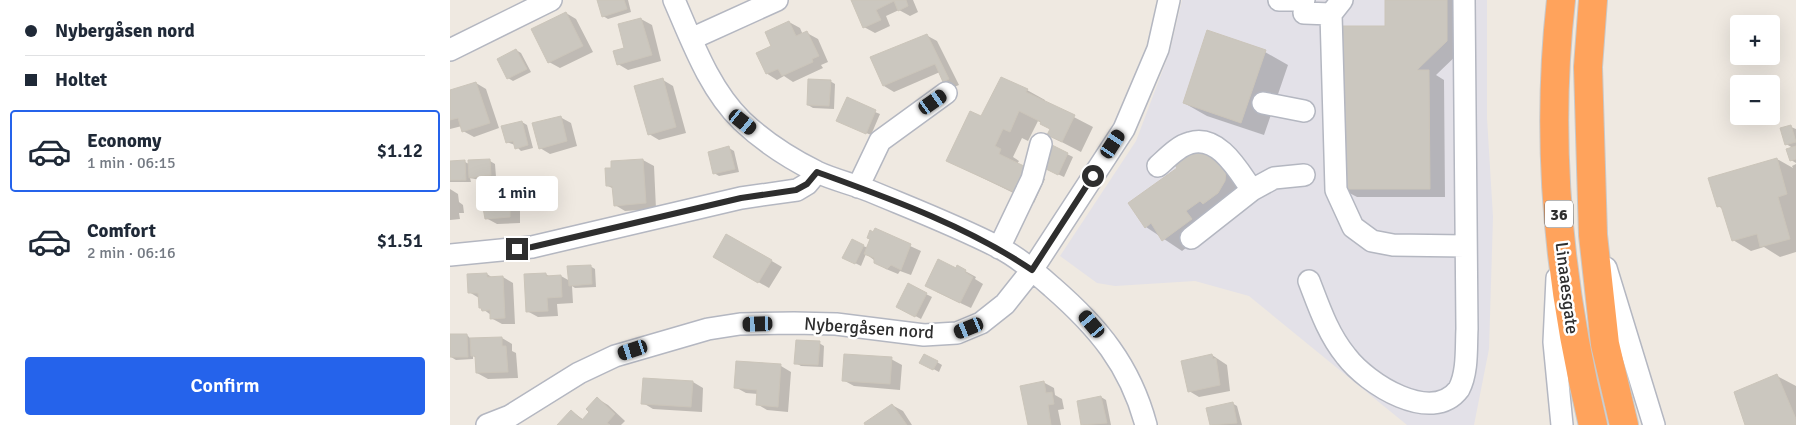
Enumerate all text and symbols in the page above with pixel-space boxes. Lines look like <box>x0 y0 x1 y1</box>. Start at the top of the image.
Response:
map controls <box>1730 15 1780 125</box>
button: + <box>1730 15 1780 65</box>
text: Nybergåsen nord <box>55 19 195 43</box>
text: Holtet <box>55 68 107 92</box>
button: − <box>1730 75 1780 125</box>
car <box>916 87 949 117</box>
car <box>726 107 759 137</box>
car <box>1098 127 1127 161</box>
icon: car <box>27 129 72 174</box>
text: Economy <box>87 129 161 153</box>
text: $1.12 <box>377 139 423 163</box>
text: 1 min · 06:15 <box>87 153 176 173</box>
route start <box>1082 165 1104 187</box>
callout: 1 min <box>476 176 558 212</box>
text: 1 min <box>498 183 536 203</box>
road number: 36 <box>1545 200 1573 228</box>
icon: car <box>27 219 72 264</box>
text: Comfort <box>87 219 156 243</box>
text: $1.51 <box>377 229 423 253</box>
route end <box>506 238 528 260</box>
street label: Linaaesgate <box>1550 241 1584 335</box>
text: 2 min · 06:16 <box>87 243 176 263</box>
car <box>1076 308 1107 340</box>
street label: Nybergåsen nord <box>803 312 935 344</box>
car <box>952 315 985 341</box>
car <box>742 316 773 332</box>
car <box>616 338 649 362</box>
button: Confirm <box>25 357 425 415</box>

